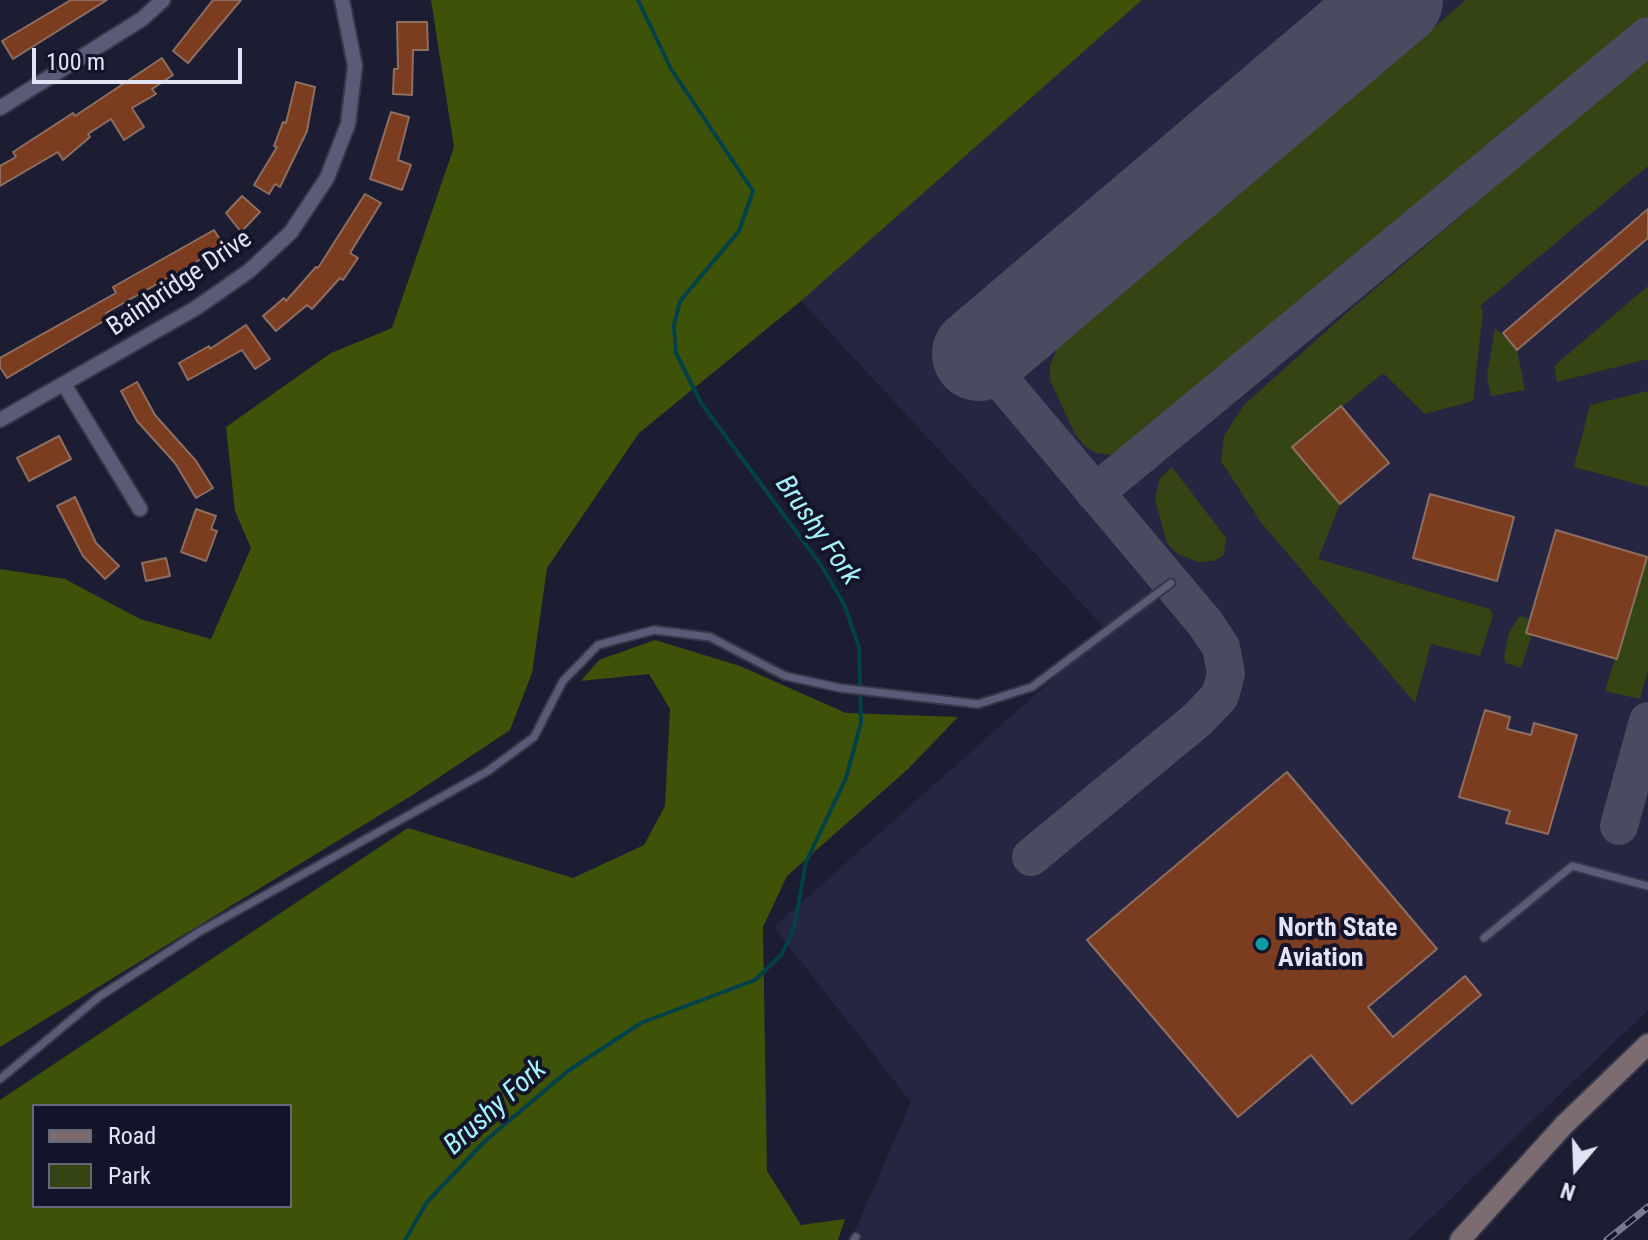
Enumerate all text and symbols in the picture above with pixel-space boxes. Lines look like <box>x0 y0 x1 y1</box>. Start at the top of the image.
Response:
scale bar <box>36 32 246 82</box>
text: 100 m <box>46 48 105 76</box>
street label: Bainbridge Drive <box>102 224 258 344</box>
water label: Brushy Fork <box>767 470 867 592</box>
place label: North State Aviation <box>1278 913 1398 974</box>
marker: North State Aviation <box>1253 935 1271 953</box>
water label: Brushy Fork <box>438 1053 554 1163</box>
legend <box>32 1104 292 1208</box>
text: Road <box>108 1122 156 1150</box>
north arrow <box>1536 1128 1616 1208</box>
text: Park <box>108 1162 151 1190</box>
text: N <box>1558 1177 1578 1205</box>

